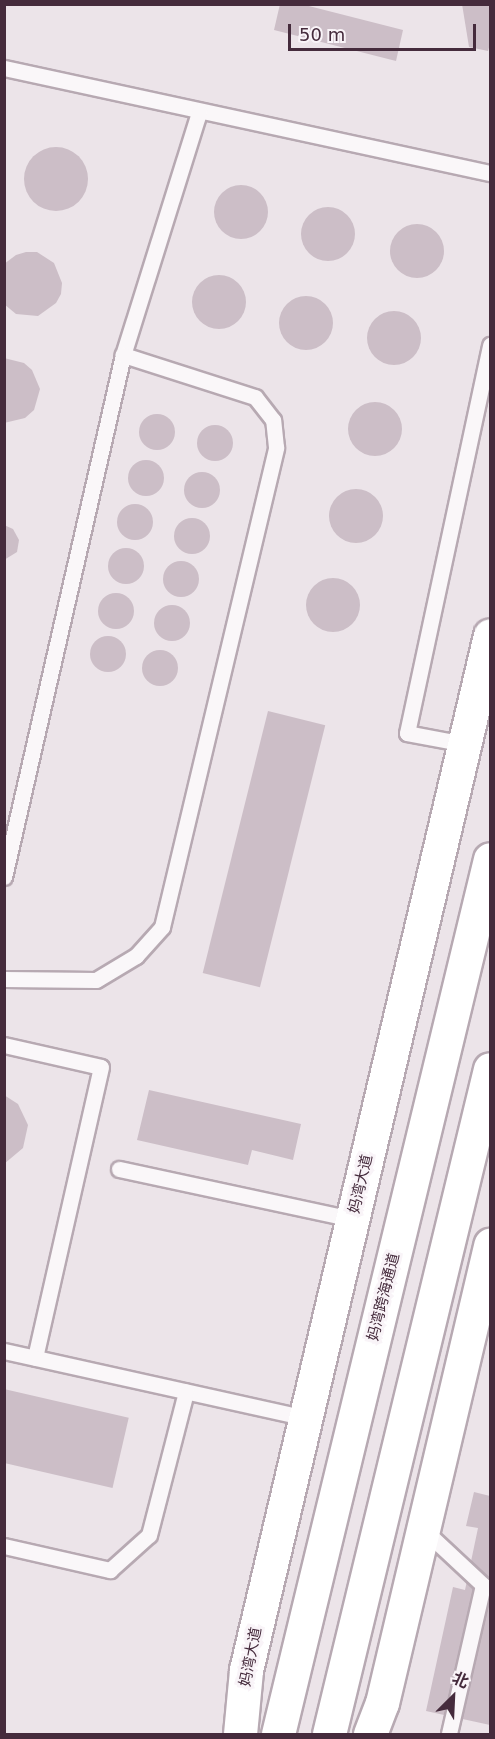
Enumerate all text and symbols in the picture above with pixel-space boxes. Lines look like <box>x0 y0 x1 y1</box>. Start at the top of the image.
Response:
scale bar <box>291 12 478 50</box>
text: 50 m <box>299 24 345 45</box>
street label: 妈湾大道 <box>345 1153 377 1215</box>
street label: 妈湾跨海通道 <box>364 1251 404 1343</box>
street label: 妈湾大道 <box>236 1626 266 1688</box>
north arrow <box>423 1667 483 1727</box>
text: 北 <box>449 1668 472 1692</box>

